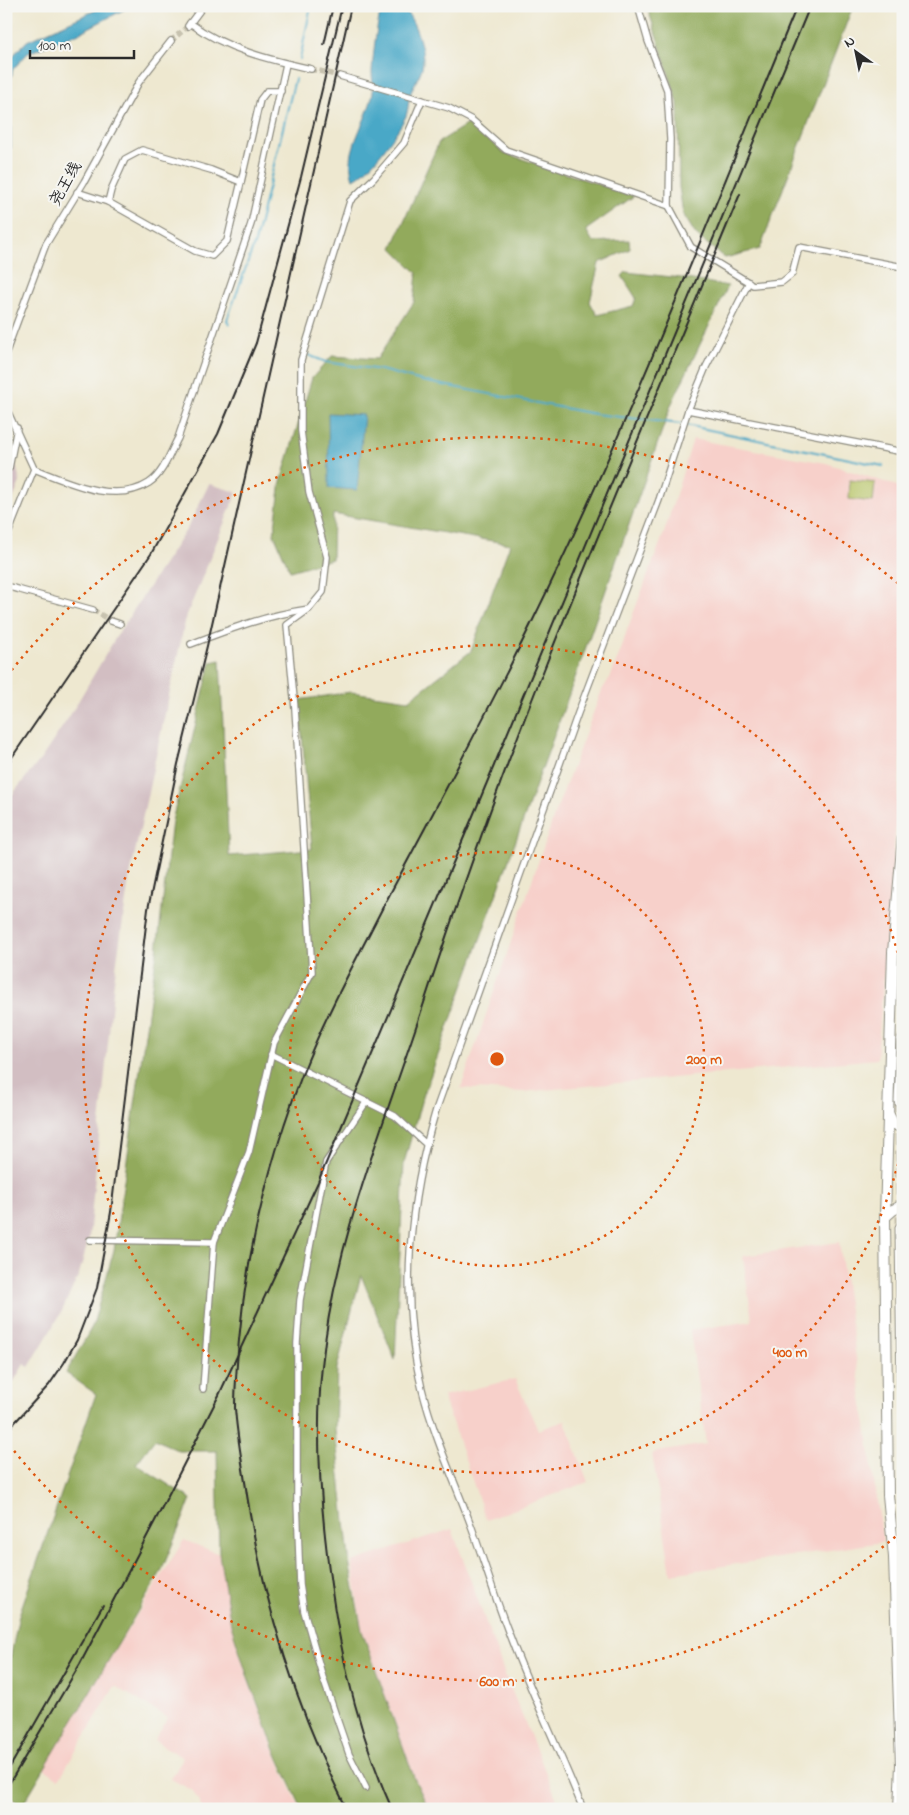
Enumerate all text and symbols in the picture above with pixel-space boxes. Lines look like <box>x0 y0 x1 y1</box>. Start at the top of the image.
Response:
scale bar <box>30 28 134 60</box>
north arrow <box>832 28 882 78</box>
text: N <box>840 31 859 54</box>
text: 100 m <box>38 35 71 57</box>
street label: 尧王线 <box>44 157 88 211</box>
text: 200 m <box>685 1049 722 1071</box>
centre of rings <box>488 1050 506 1068</box>
text: 400 m <box>772 1342 808 1364</box>
text: 600 m <box>479 1671 515 1693</box>

